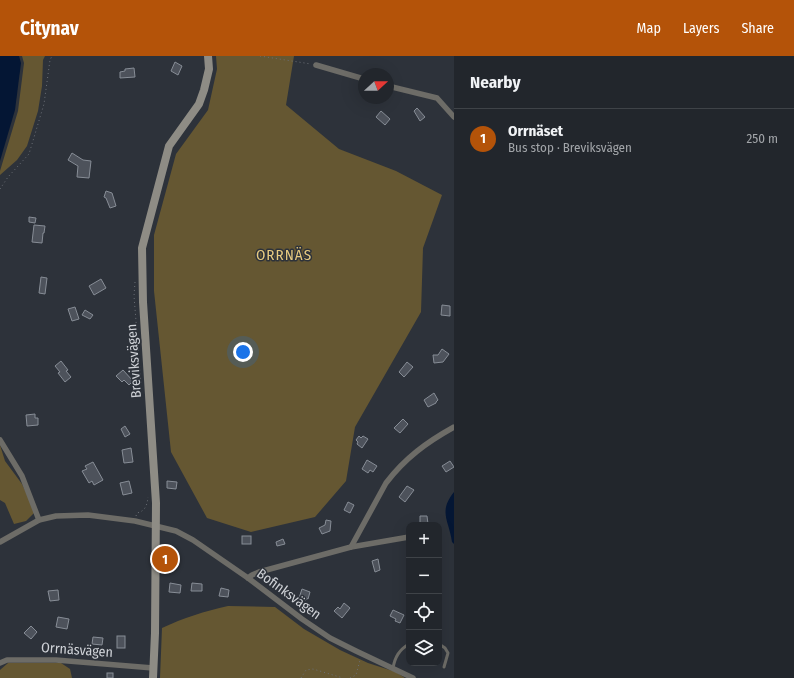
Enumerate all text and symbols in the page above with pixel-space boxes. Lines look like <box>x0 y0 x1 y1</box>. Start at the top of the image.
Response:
text: Citynav <box>20 17 79 40</box>
text: Map <box>637 20 661 37</box>
text: Layers <box>683 20 719 37</box>
text: Share <box>741 20 774 37</box>
north arrow <box>358 68 394 104</box>
text: Nearby <box>470 72 521 93</box>
text: Orrnäset <box>508 122 563 140</box>
text: 1 <box>480 131 486 146</box>
text: 250 m <box>746 131 778 146</box>
text: Bus stop · Breviksvägen <box>508 140 632 155</box>
district label: ORRNÄS <box>256 246 312 264</box>
street label: Breviksvägen <box>123 323 145 399</box>
your location <box>233 342 253 362</box>
map controls <box>406 522 442 666</box>
button: + <box>406 522 442 558</box>
pin: 1 <box>152 544 178 574</box>
button: − <box>406 558 442 594</box>
street label: Bofinksvägen <box>254 565 324 623</box>
button: locate <box>406 594 442 630</box>
button: layers <box>406 630 442 666</box>
street label: Orrnäsvägen <box>41 639 113 661</box>

